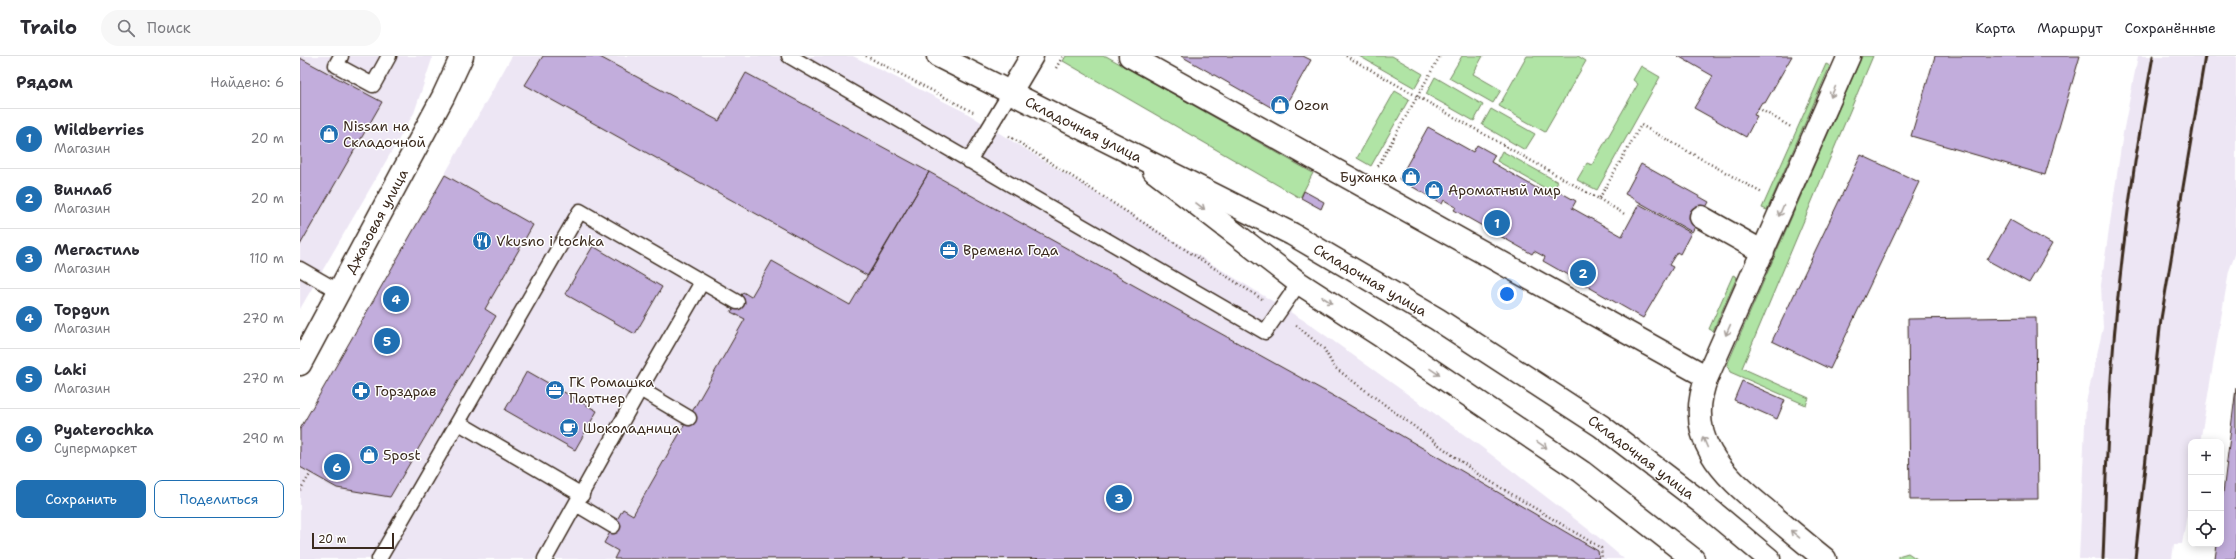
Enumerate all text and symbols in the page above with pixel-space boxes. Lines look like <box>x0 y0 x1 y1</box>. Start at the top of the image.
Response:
search box <box>101 10 381 46</box>
text: Trailo <box>20 15 77 40</box>
icon: search <box>115 17 137 39</box>
text: Поиск <box>147 18 191 38</box>
text: Карта <box>1975 19 2015 37</box>
text: Маршрут <box>2037 19 2103 37</box>
text: Сохранённые <box>2125 19 2216 37</box>
text: Рядом <box>16 71 73 93</box>
text: Найдено: 6 <box>210 74 284 91</box>
one-way arrow <box>1829 85 1836 97</box>
street label: Складочная улица <box>1022 92 1145 166</box>
shop icon: Ozon <box>1269 94 1291 116</box>
place label: Ozon <box>1294 96 1329 114</box>
place label: Nissan на Складочной <box>343 117 426 151</box>
text: Wildberries <box>54 120 144 140</box>
shop icon: Nissan на Складочной <box>318 123 340 145</box>
text: 1 <box>26 130 32 147</box>
text: 20 m <box>251 130 284 147</box>
text: Магазин <box>54 140 110 157</box>
street label: Джазовая улица <box>341 165 412 277</box>
shop icon: Буханка <box>1400 166 1422 188</box>
place label: Буханка <box>1340 168 1397 186</box>
shop icon: Ароматный мир <box>1423 179 1445 201</box>
text: Винлаб <box>54 180 112 200</box>
place label: Ароматный мир <box>1448 181 1561 199</box>
text: 2 <box>24 190 34 207</box>
text: 20 m <box>251 190 284 207</box>
text: Магазин <box>54 200 110 217</box>
one-way arrow <box>1195 202 1206 210</box>
one-way arrow <box>1777 204 1784 216</box>
pin: 1 <box>1484 208 1510 238</box>
restaurant icon: Vkusno i tochka <box>471 230 493 252</box>
place label: Vkusno i tochka <box>496 232 604 250</box>
office icon: Времена Года <box>938 239 960 261</box>
text: Мегастиль <box>54 240 140 260</box>
street label: Складочная улица <box>1310 240 1431 320</box>
place label: Времена Года <box>963 241 1059 259</box>
text: 3 <box>24 250 34 267</box>
text: 110 m <box>249 250 284 267</box>
pin: 2 <box>1570 258 1596 288</box>
text: Магазин <box>54 260 110 277</box>
pin: 4 <box>383 284 409 314</box>
your location <box>1497 284 1517 304</box>
one-way arrow <box>1321 296 1332 304</box>
text: Topgun <box>54 300 110 320</box>
text: 4 <box>24 310 34 327</box>
text: 270 m <box>242 310 284 327</box>
text: Магазин <box>54 320 110 337</box>
one-way arrow <box>1724 323 1731 335</box>
pin: 5 <box>374 326 400 356</box>
text: Laki <box>54 360 86 380</box>
one-way arrow <box>1429 368 1440 376</box>
text: 5 <box>25 370 33 387</box>
text: 270 m <box>242 370 284 387</box>
place label: ГК Ромашка Партнер <box>569 373 654 407</box>
office icon: ГК Ромашка Партнер <box>544 379 566 401</box>
text: Магазин <box>54 380 110 397</box>
pharmacy icon: Горздрав <box>350 380 372 402</box>
place label: Горздрав <box>375 382 436 400</box>
street label: Складочная улица <box>1585 411 1698 503</box>
cafe icon: Шоколадница <box>558 417 580 439</box>
place label: Шоколадница <box>583 419 681 437</box>
text: Pyaterochka <box>54 420 154 440</box>
text: 6 <box>24 430 34 447</box>
text: 290 m <box>242 430 284 447</box>
one-way arrow <box>1701 436 1708 448</box>
map controls <box>2188 439 2224 547</box>
button: + <box>2188 439 2224 475</box>
text: Супермаркет <box>54 440 137 457</box>
one-way arrow <box>1536 442 1548 450</box>
shop icon: 5post <box>358 444 380 466</box>
place label: 5post <box>383 446 421 464</box>
pin: 6 <box>324 452 350 482</box>
button: − <box>2188 475 2224 511</box>
button: Сохранить <box>16 480 146 518</box>
button: Поделиться <box>154 480 284 518</box>
pin: 3 <box>1106 483 1132 513</box>
button: locate <box>2188 511 2224 547</box>
one-way arrow <box>1789 530 1800 539</box>
scale bar <box>312 531 394 550</box>
text: 20 m <box>318 532 346 547</box>

